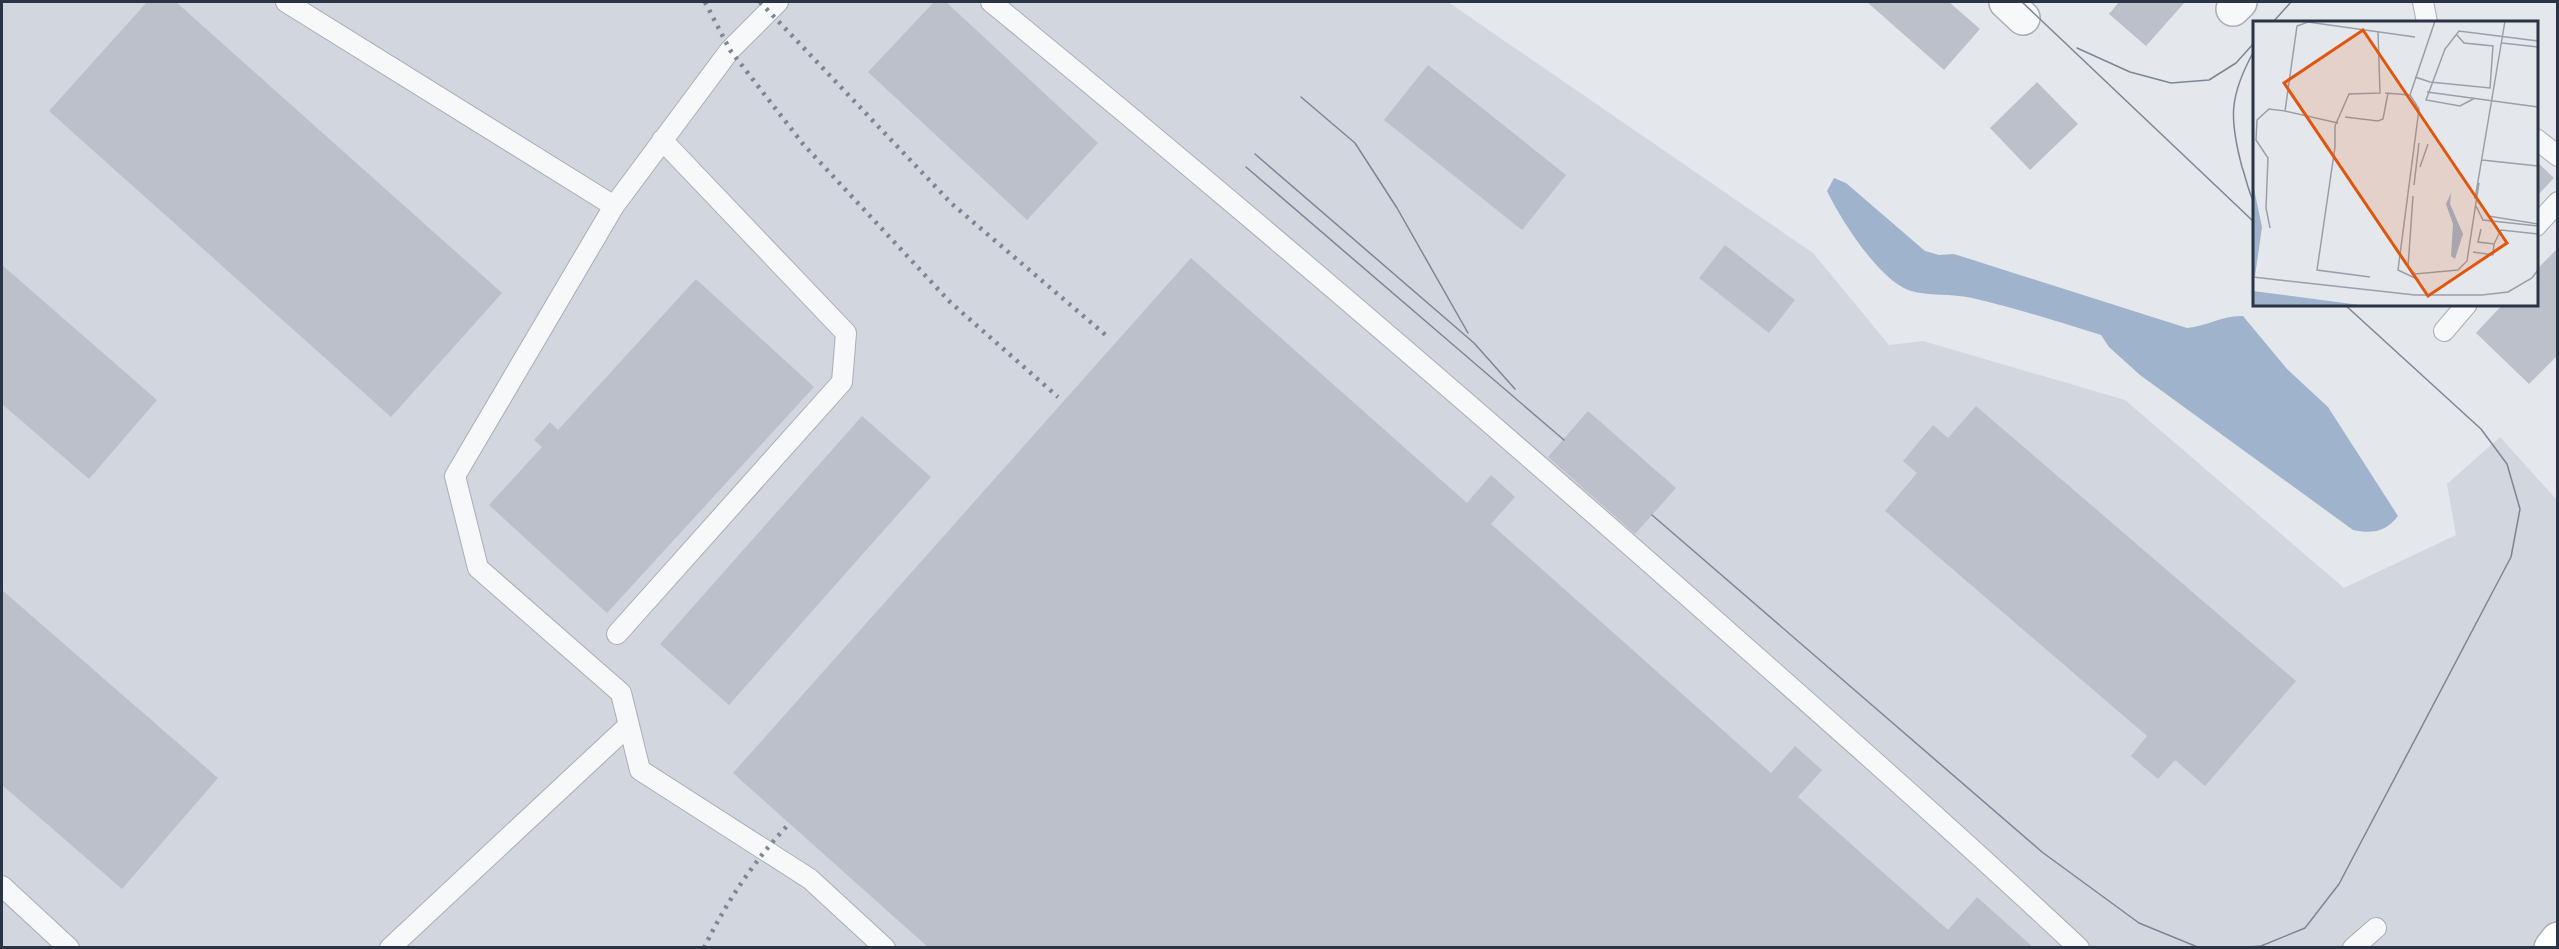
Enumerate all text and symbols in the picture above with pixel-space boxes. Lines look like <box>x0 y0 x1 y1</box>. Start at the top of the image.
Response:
inset map <box>2253 21 2538 306</box>

